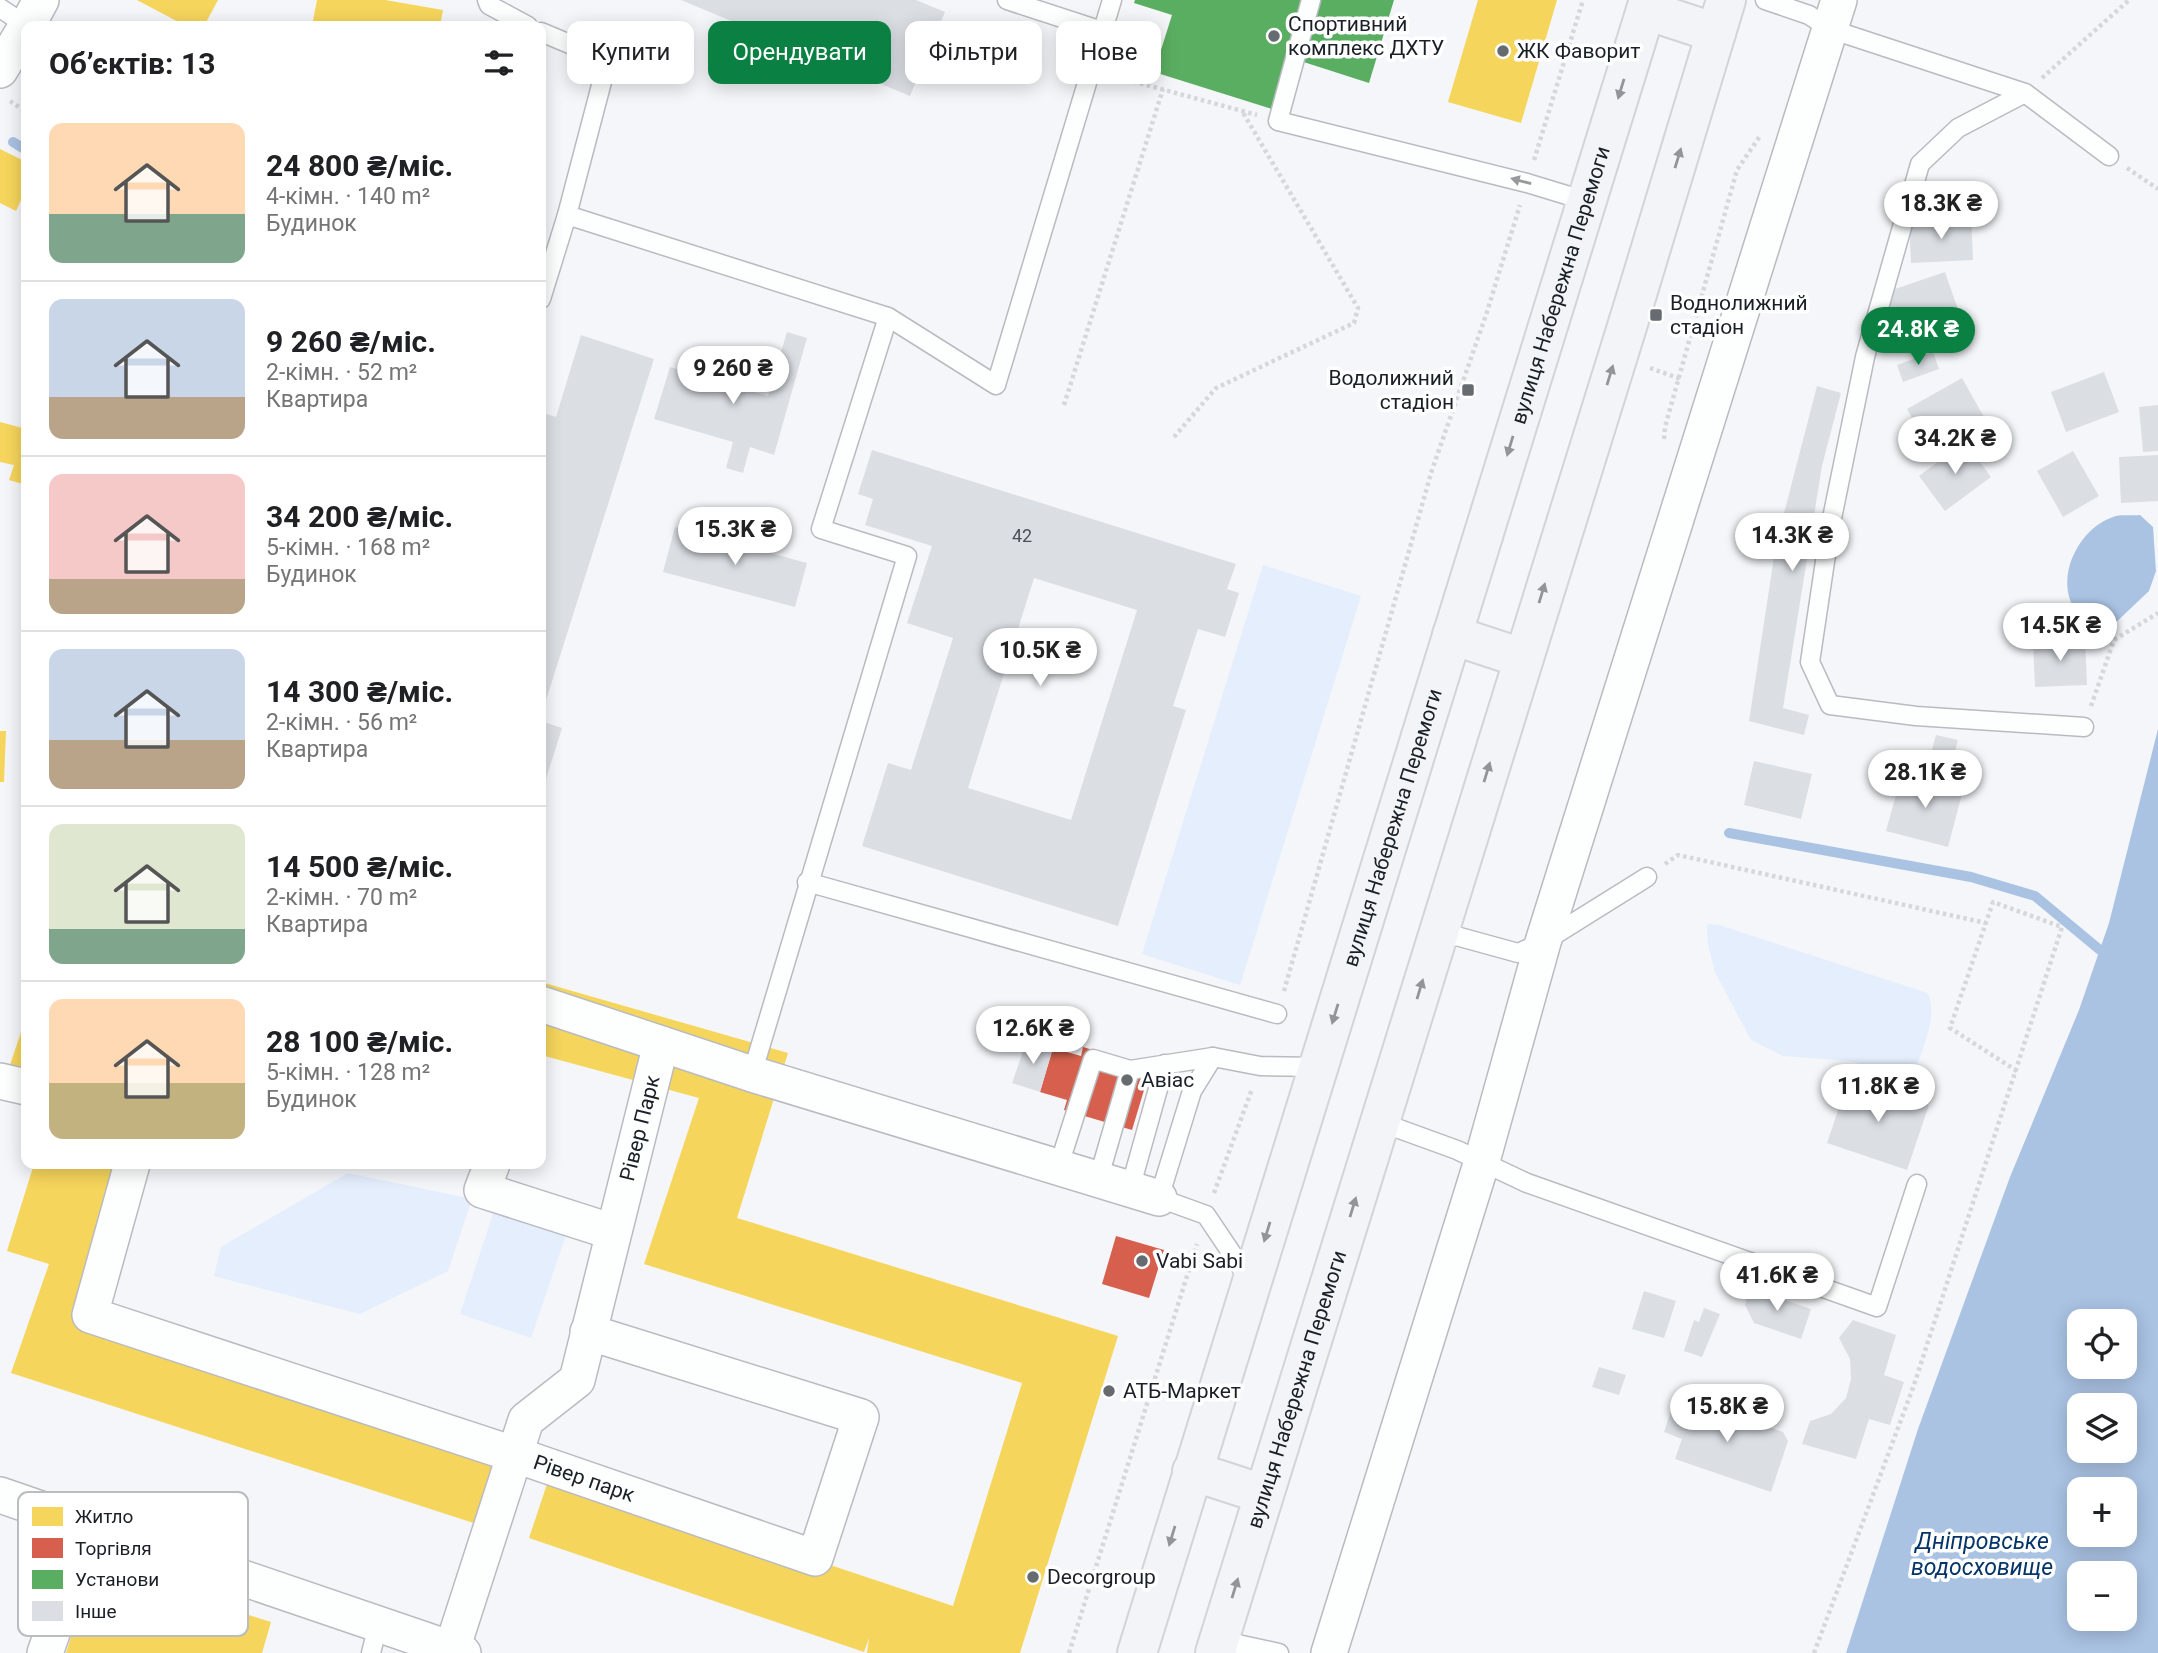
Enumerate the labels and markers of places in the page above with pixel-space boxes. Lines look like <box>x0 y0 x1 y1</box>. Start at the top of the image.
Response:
place label: Спортивний комплекс ДХТУ <box>1288 12 1444 60</box>
marker: Спортивний комплекс ДХТУ <box>1266 28 1282 44</box>
place label: ЖК Фаворит <box>1517 39 1640 63</box>
marker: ЖК Фаворит <box>1495 43 1511 59</box>
pin: 18.3K ₴ <box>1876 182 2006 241</box>
place label: Воднолижний стадіон <box>1670 291 1808 339</box>
marker: Воднолижний стадіон <box>1648 307 1664 323</box>
pin: 24.8K ₴ <box>1853 308 1983 367</box>
pin: 9 260 ₴ <box>668 346 798 406</box>
place label: Водолижний стадіон <box>1328 366 1454 414</box>
marker: Водолижний стадіон <box>1460 382 1476 398</box>
pin: 34.2K ₴ <box>1890 416 2020 476</box>
pin: 15.3K ₴ <box>670 508 800 567</box>
pin: 14.3K ₴ <box>1727 514 1857 573</box>
pin: 14.5K ₴ <box>1995 604 2125 663</box>
pin: 10.5K ₴ <box>975 628 1105 688</box>
pin: 28.1K ₴ <box>1860 750 1990 810</box>
pin: 12.6K ₴ <box>968 1006 1098 1066</box>
pin: 11.8K ₴ <box>1813 1064 1943 1124</box>
place label: Авіас <box>1141 1068 1194 1092</box>
marker: Авіас <box>1119 1072 1135 1088</box>
place label: Vabi Sabi <box>1156 1249 1243 1273</box>
marker: Vabi Sabi <box>1134 1253 1150 1269</box>
pin: 41.6K ₴ <box>1712 1254 1842 1313</box>
place label: АТБ-Маркет <box>1123 1379 1241 1403</box>
marker: АТБ-Маркет <box>1101 1383 1117 1399</box>
pin: 15.8K ₴ <box>1662 1384 1792 1444</box>
place label: Decorgroup <box>1047 1565 1156 1589</box>
marker: Decorgroup <box>1025 1569 1041 1585</box>

